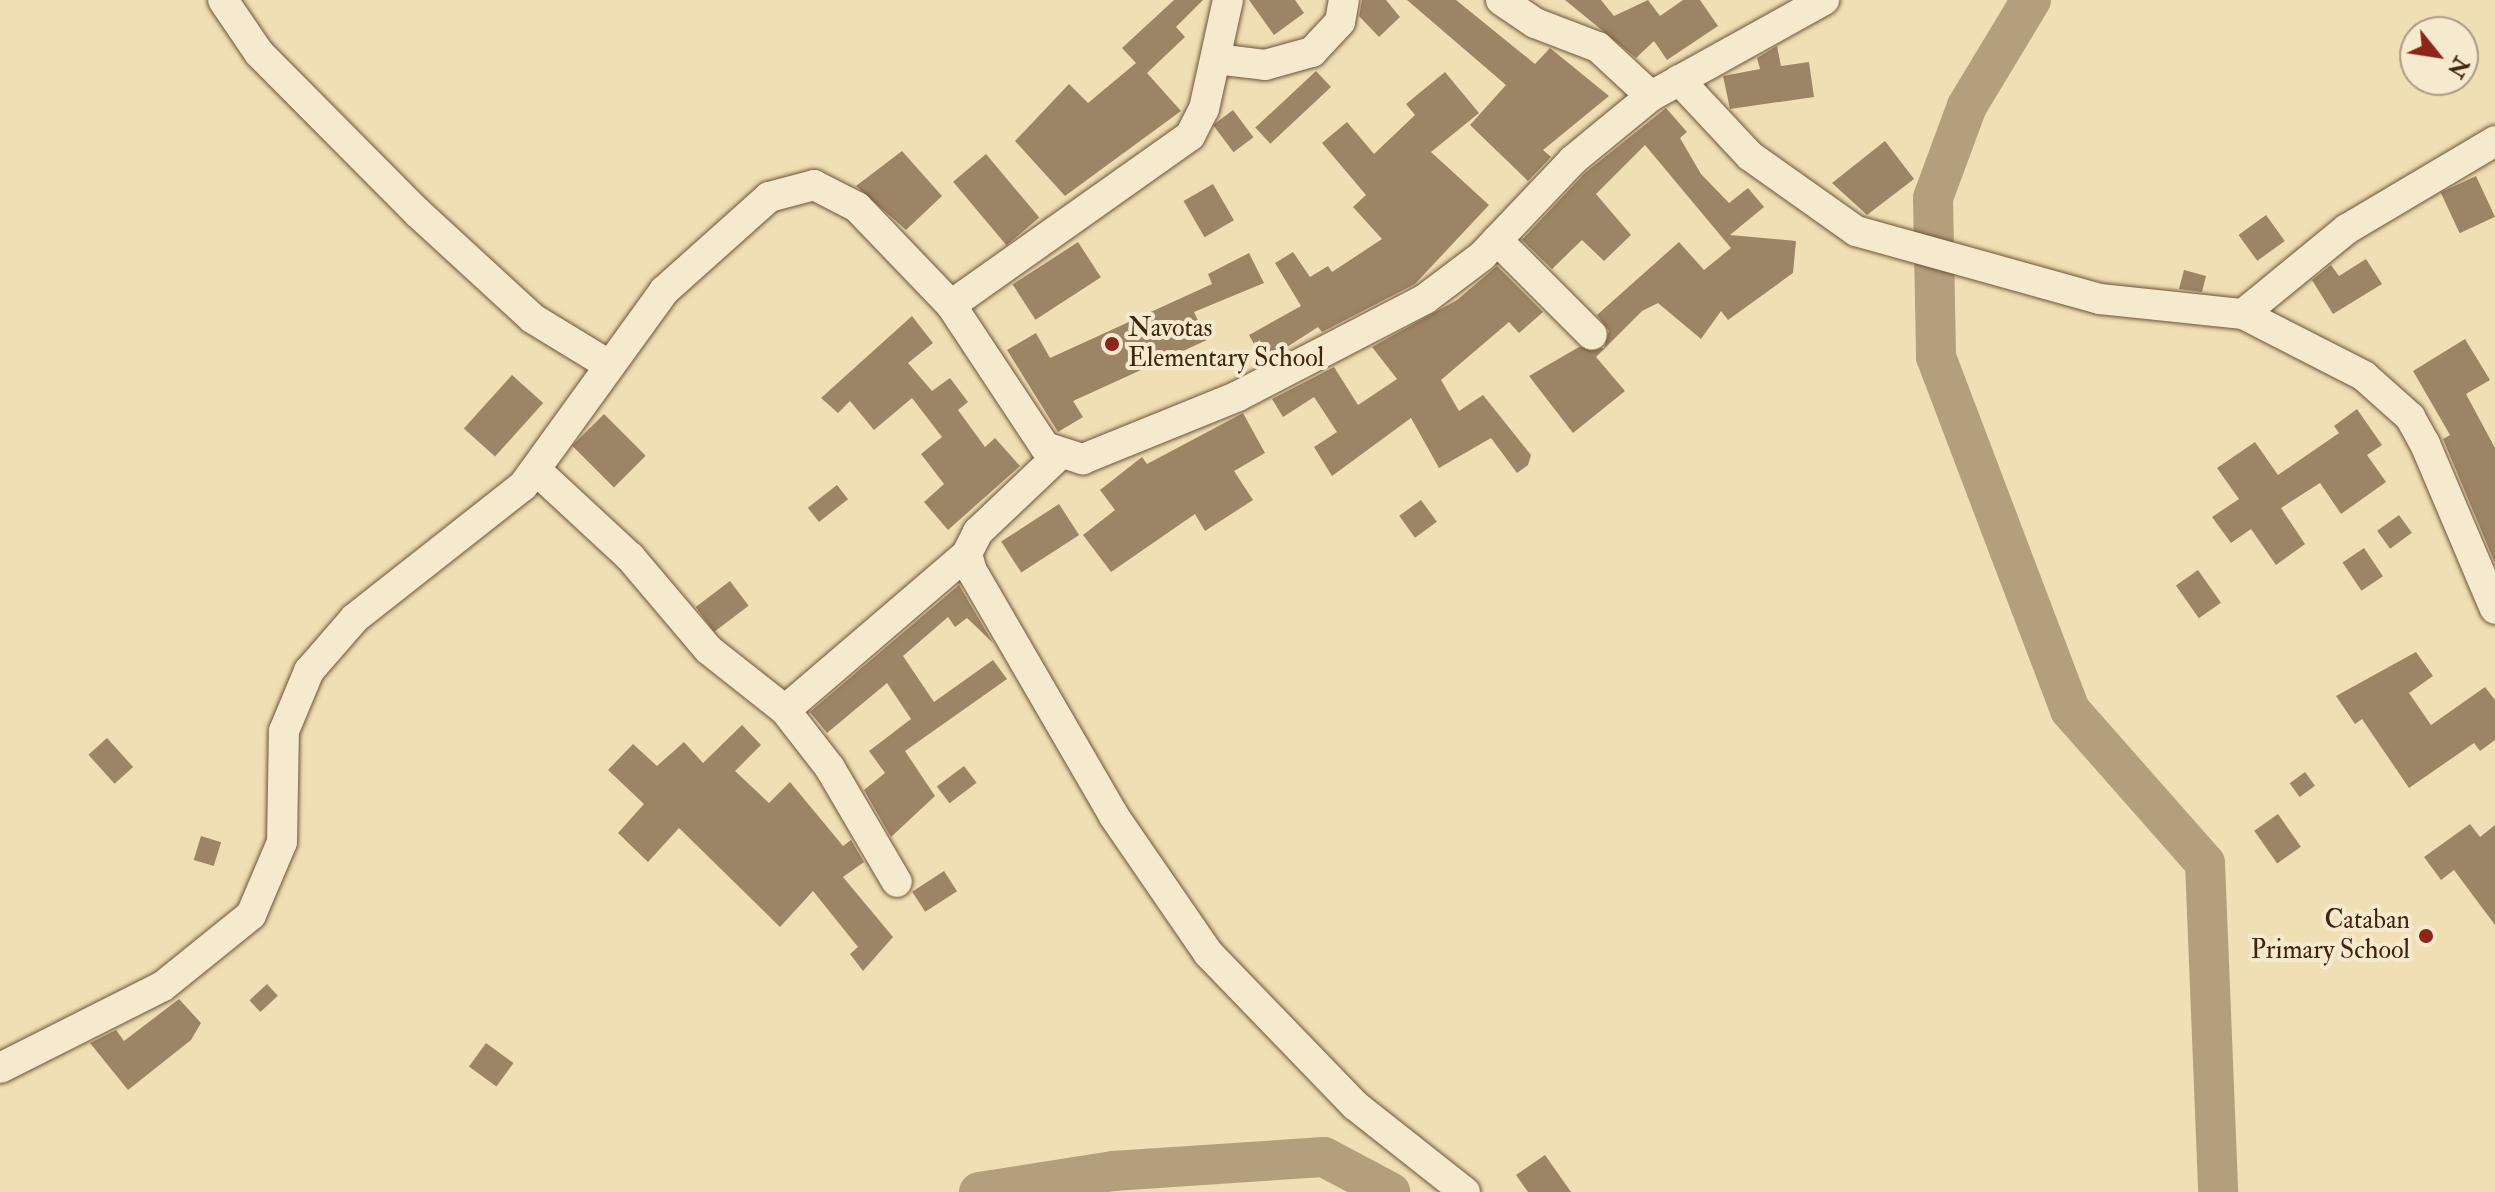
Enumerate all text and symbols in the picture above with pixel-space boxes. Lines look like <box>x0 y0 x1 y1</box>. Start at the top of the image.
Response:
north arrow <box>2399 16 2479 96</box>
text: N <box>2441 51 2475 83</box>
place label: Navotas Elementary School <box>1128 313 1324 374</box>
marker: Navotas Elementary School <box>1103 335 1121 353</box>
place label: Cataban Primary School <box>2251 905 2410 966</box>
marker: Cataban Primary School <box>2417 927 2435 945</box>

